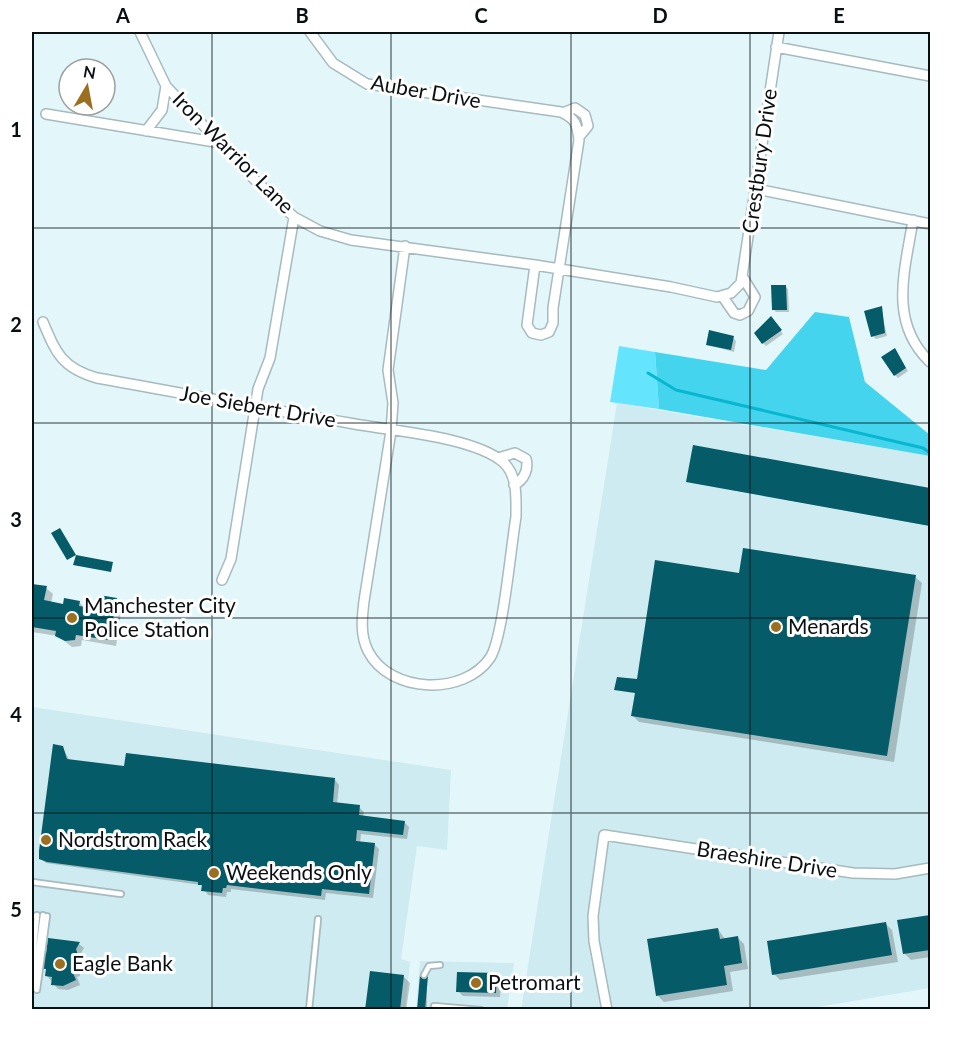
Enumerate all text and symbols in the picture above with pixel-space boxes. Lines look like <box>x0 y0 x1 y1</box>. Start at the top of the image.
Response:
text: A <box>115 3 130 27</box>
text: B <box>295 3 309 27</box>
text: C <box>474 3 488 27</box>
text: D <box>652 3 668 27</box>
text: E <box>833 3 845 27</box>
north arrow <box>57 57 117 117</box>
text: N <box>82 61 97 82</box>
street label: Auber Drive <box>369 69 483 112</box>
street label: Iron Warrior Lane <box>168 86 300 218</box>
street label: Crestbury Drive <box>736 87 781 235</box>
text: 1 <box>10 117 22 141</box>
text: 2 <box>10 312 22 336</box>
street label: Joe Siebert Drive <box>178 380 338 432</box>
text: 3 <box>10 507 22 531</box>
place label: Manchester City Police Station <box>84 592 236 641</box>
marker: Manchester City Police Station <box>65 611 79 625</box>
place label: Menards <box>788 613 869 638</box>
marker: Menards <box>769 620 783 634</box>
text: 4 <box>10 702 22 726</box>
place label: Nordstrom Rack <box>58 826 207 851</box>
marker: Nordstrom Rack <box>39 833 53 847</box>
street label: Braeshire Drive <box>695 835 839 882</box>
place label: Weekends Only <box>226 859 372 884</box>
marker: Weekends Only <box>207 866 221 880</box>
text: 5 <box>10 897 22 921</box>
place label: Eagle Bank <box>72 950 173 975</box>
marker: Eagle Bank <box>53 957 67 971</box>
place label: Petromart <box>488 969 581 994</box>
marker: Petromart <box>469 976 483 990</box>

